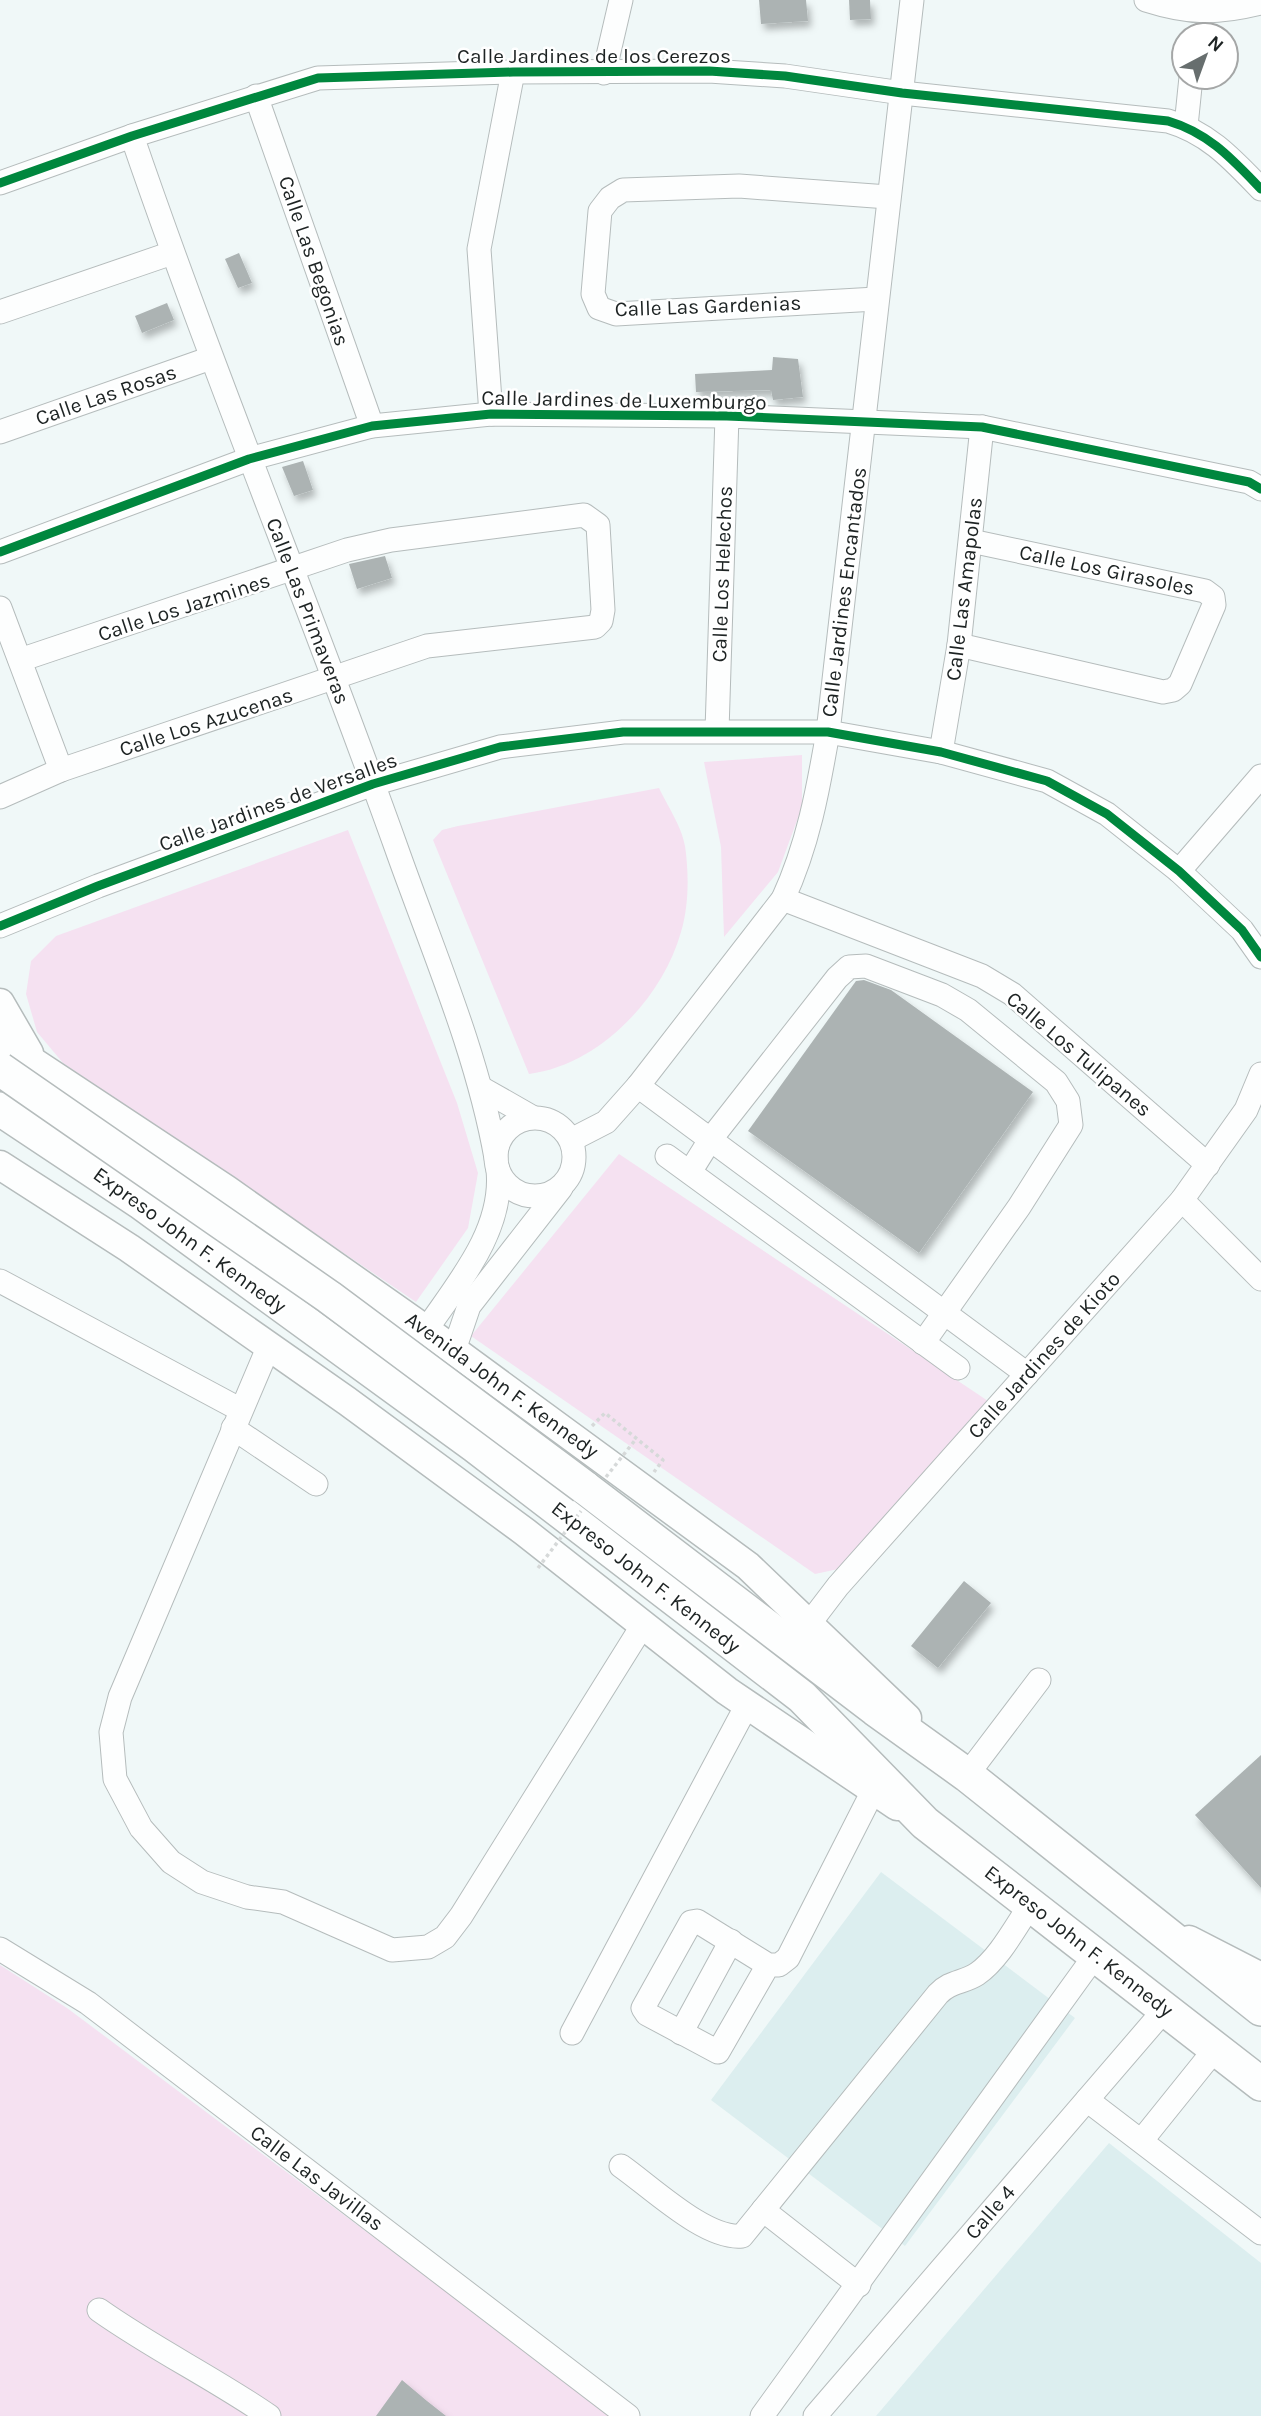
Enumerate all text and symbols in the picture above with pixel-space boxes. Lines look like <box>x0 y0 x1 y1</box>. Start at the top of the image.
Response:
north arrow <box>1170 21 1240 91</box>
text: N <box>1203 31 1228 57</box>
street label: Calle Jardines de los Cerezos <box>457 44 731 68</box>
street label: Calle Las Begonias <box>274 173 354 349</box>
street label: Calle Las Gardenias <box>614 291 802 321</box>
street label: Calle Las Rosas <box>32 360 180 430</box>
street label: Calle Jardines de Luxemburgo <box>481 386 767 414</box>
street label: Calle Jardines Encantados <box>817 466 871 718</box>
street label: Calle Los Helechos <box>707 485 737 663</box>
street label: Calle Las Amapolas <box>941 496 987 682</box>
street label: Calle Las Primaveras <box>261 514 355 708</box>
street label: Calle Los Girasoles <box>1017 540 1197 600</box>
street label: Calle Los Jazmines <box>95 568 273 646</box>
street label: Calle Los Azucenas <box>116 683 296 761</box>
street label: Calle Jardines de Versalles <box>156 748 400 856</box>
street label: Calle Los Tulipanes <box>1002 986 1156 1122</box>
street label: Expreso John F. Kennedy <box>89 1162 291 1318</box>
street label: Calle Jardines de Kioto <box>963 1267 1125 1443</box>
street label: Avenida John F. Kennedy <box>401 1307 603 1463</box>
street label: Expreso John F. Kennedy <box>547 1496 745 1658</box>
street label: Expreso John F. Kennedy <box>980 1860 1178 2022</box>
street label: Calle Las Javillas <box>246 2120 388 2236</box>
street label: Calle 4 <box>960 2180 1020 2244</box>

